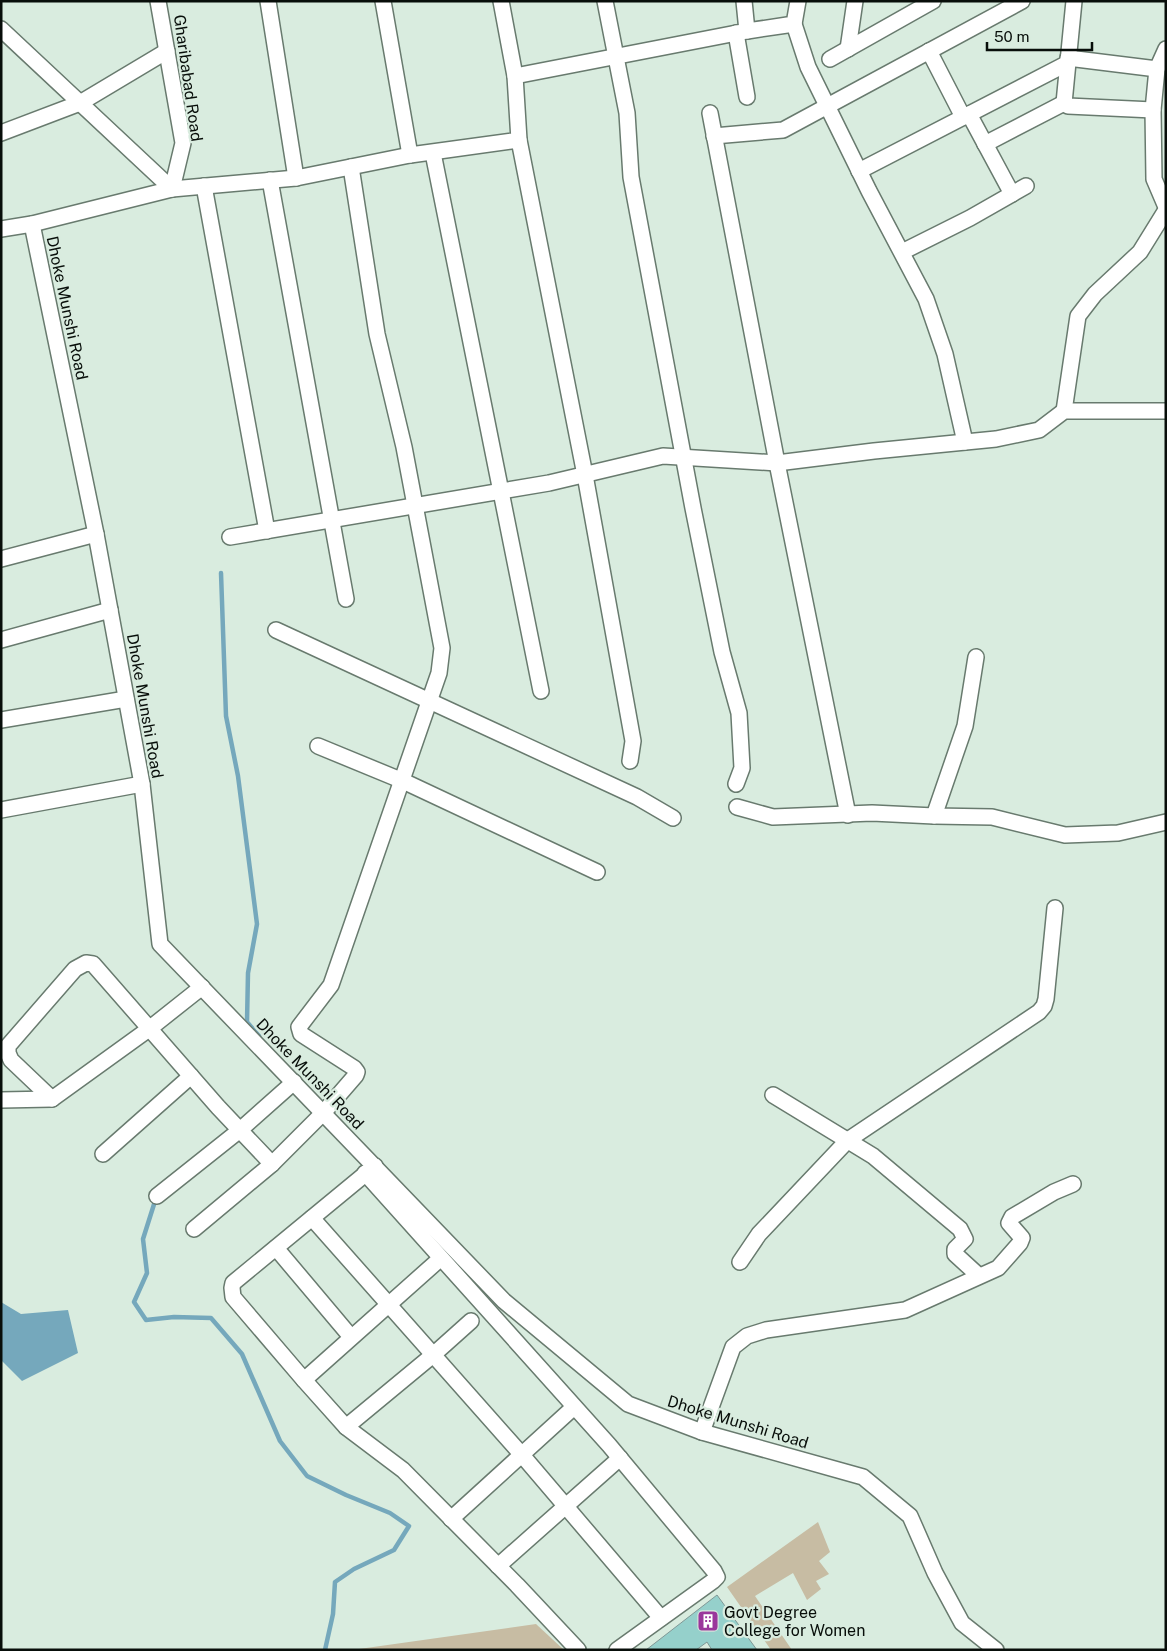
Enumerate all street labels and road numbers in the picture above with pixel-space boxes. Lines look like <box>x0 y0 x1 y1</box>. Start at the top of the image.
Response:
street label: Gharibabad Road <box>170 13 206 143</box>
street label: Dhoke Munshi Road <box>42 234 92 382</box>
street label: Dhoke Munshi Road <box>123 632 167 780</box>
street label: Dhoke Munshi Road <box>252 1015 368 1133</box>
street label: Dhoke Munshi Road <box>665 1391 811 1453</box>

